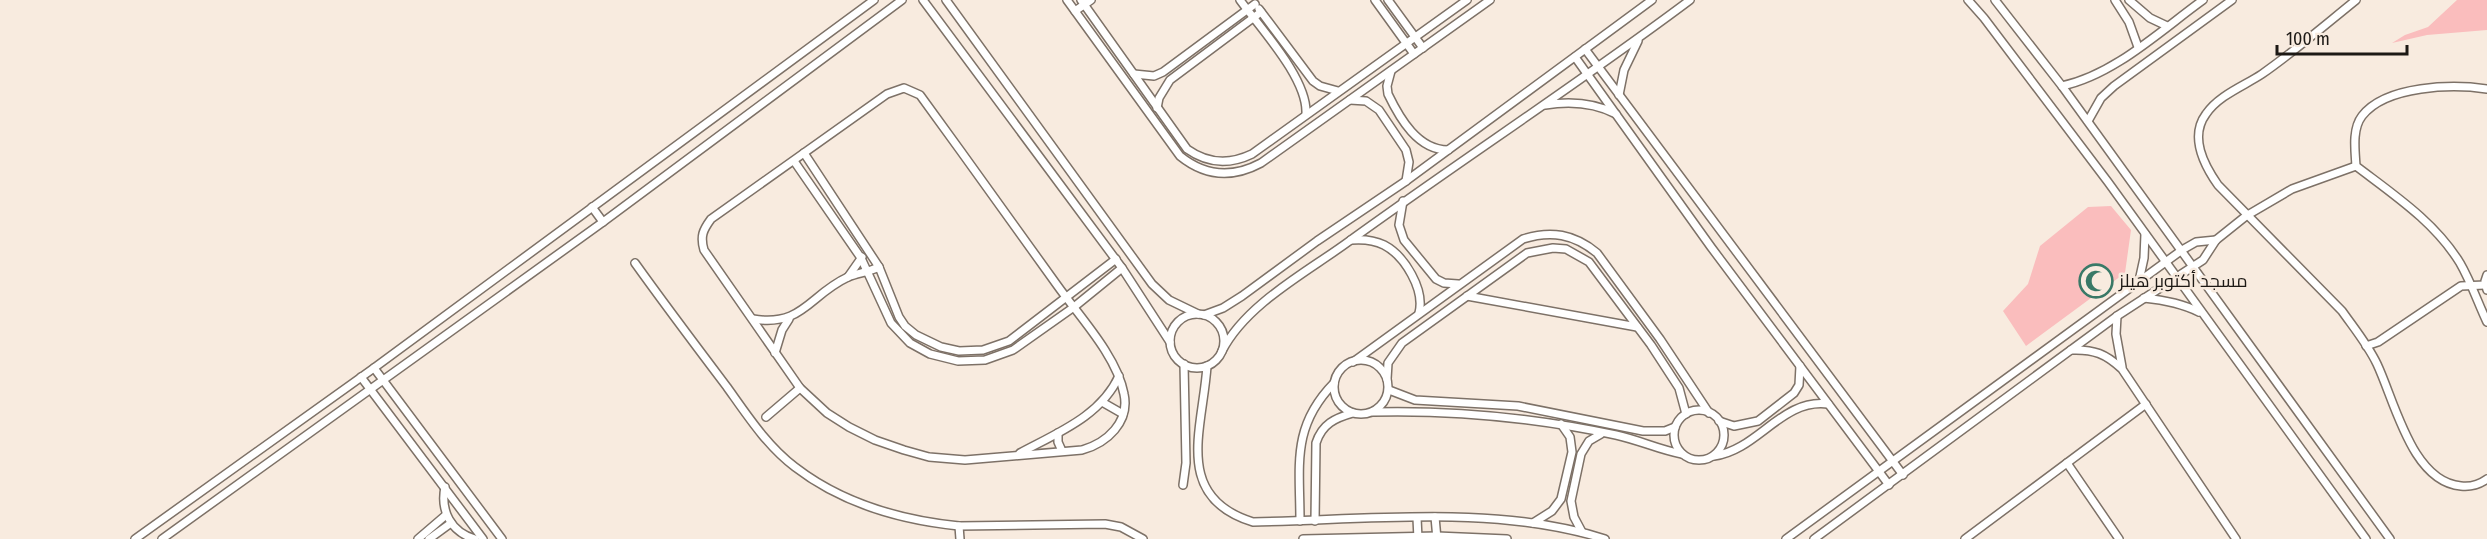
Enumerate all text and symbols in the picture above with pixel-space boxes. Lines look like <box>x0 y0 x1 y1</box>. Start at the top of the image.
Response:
scale bar <box>2277 18 2408 56</box>
text: 100 m <box>2286 28 2330 50</box>
mosque icon: مسجد أكتوبر هيلز <box>2078 263 2114 299</box>
place label: مسجد أكتوبر هيلز <box>2118 270 2248 292</box>

